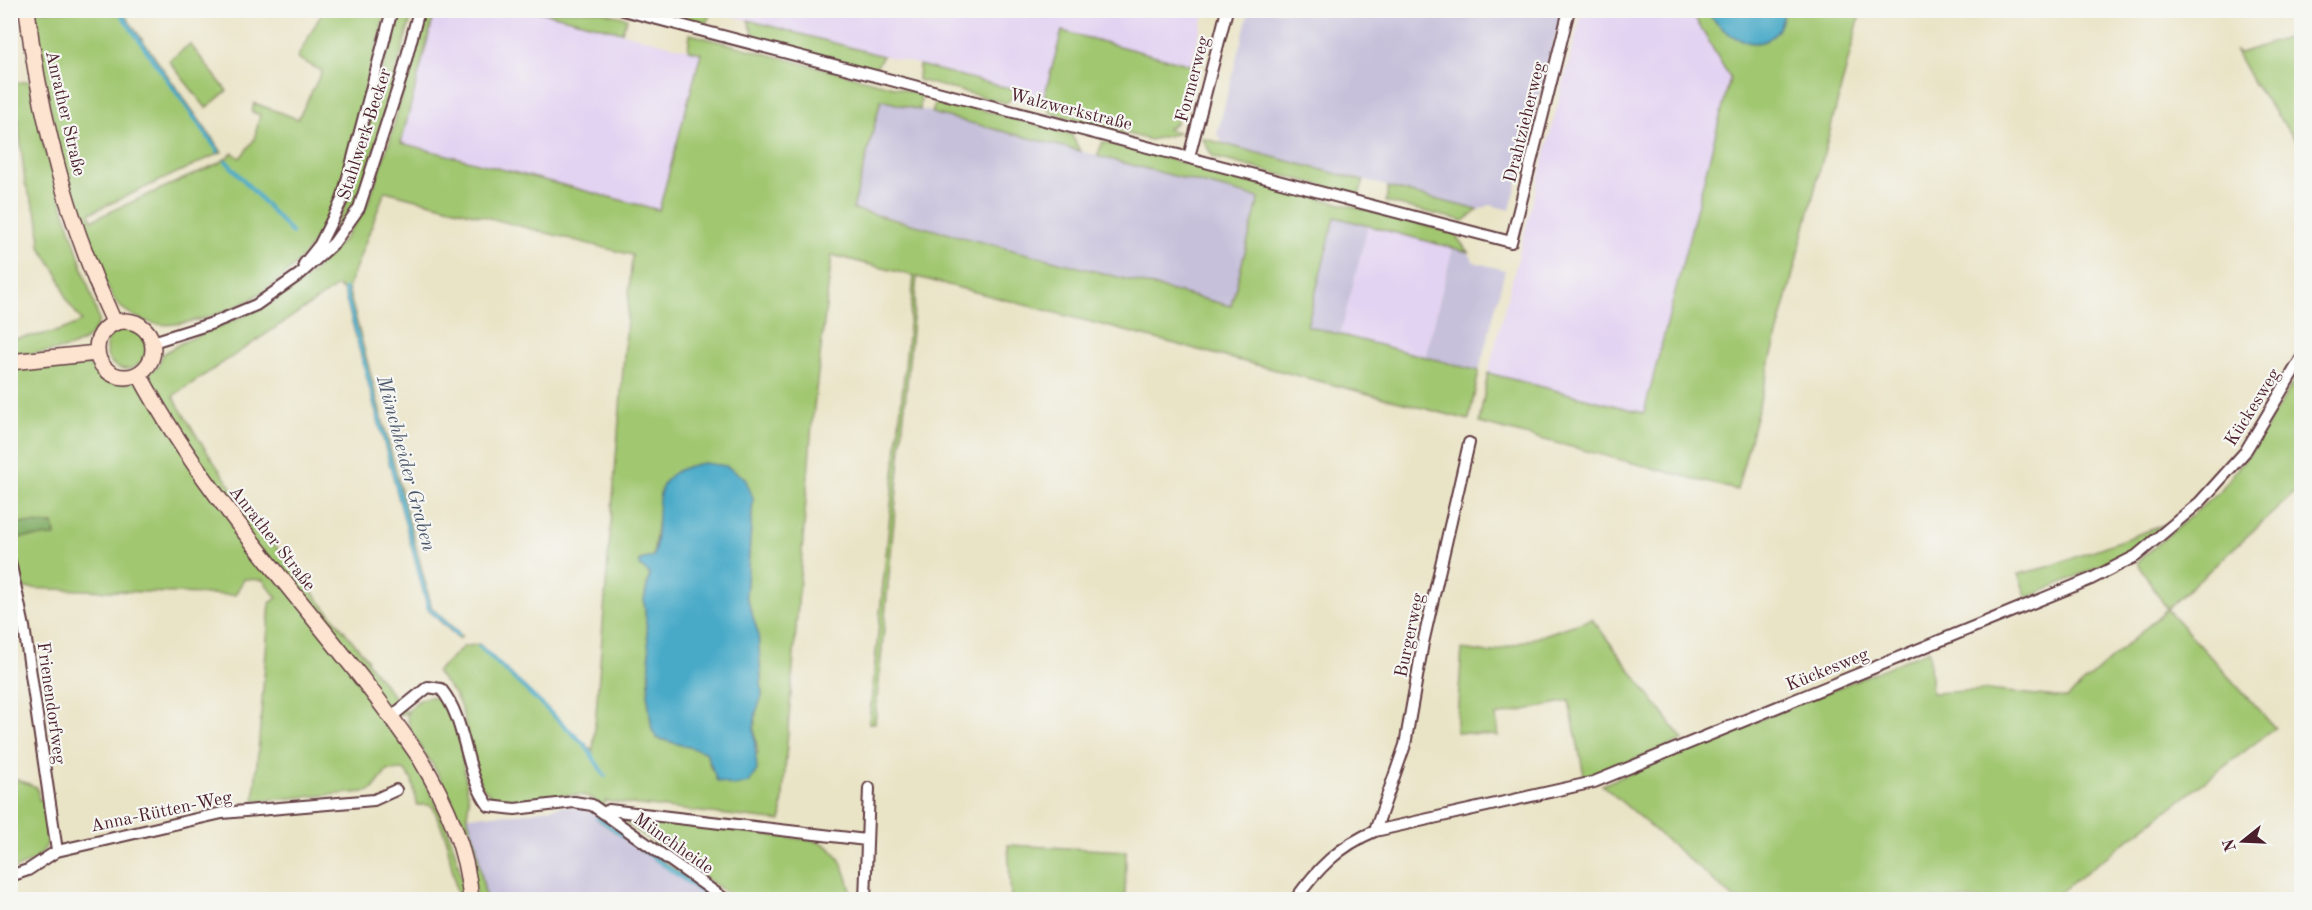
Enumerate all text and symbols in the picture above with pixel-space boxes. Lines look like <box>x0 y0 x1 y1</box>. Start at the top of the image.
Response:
street label: Formerweg <box>1173 34 1213 124</box>
street label: Anrather Straße <box>42 49 88 178</box>
street label: Drahtzieherweg <box>1501 60 1549 185</box>
street label: Stahlwerk Becker <box>335 65 395 203</box>
street label: Walzwerkstraße <box>1008 86 1134 134</box>
street label: Kückesweg <box>2222 365 2284 449</box>
water label: Münchheider Graben <box>372 373 438 554</box>
street label: Anrather Straße <box>226 483 319 595</box>
street label: Burgerweg <box>1392 591 1428 679</box>
street label: Frienendorfweg <box>34 641 69 766</box>
street label: Kückesweg <box>1783 645 1872 695</box>
street label: Anna-Rütten-Weg <box>89 788 234 836</box>
street label: Münchheide <box>630 810 717 878</box>
north arrow <box>2213 811 2273 871</box>
text: N <box>2221 836 2240 853</box>

